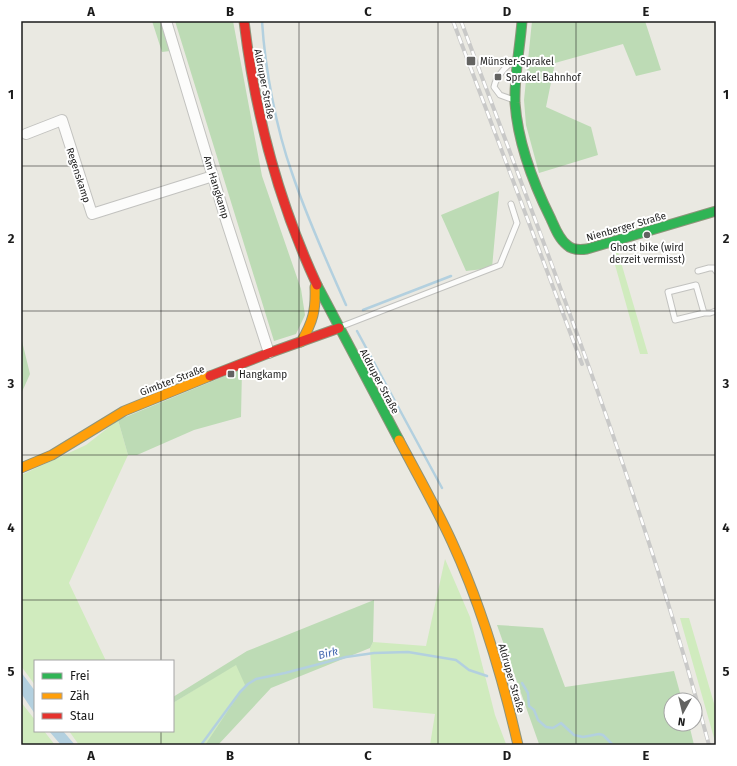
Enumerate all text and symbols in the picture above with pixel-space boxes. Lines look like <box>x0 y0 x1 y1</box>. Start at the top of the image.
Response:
text: A <box>86 4 95 19</box>
text: B <box>226 4 234 19</box>
text: C <box>364 4 372 19</box>
text: D <box>503 4 512 19</box>
text: E <box>643 4 650 19</box>
street label: Aldruper Straße <box>251 48 277 120</box>
marker: Münster-Sprakel <box>465 55 477 67</box>
place label: Münster-Sprakel <box>480 56 554 68</box>
marker: Sprakel Bahnhof <box>493 72 503 82</box>
place label: Sprakel Bahnhof <box>506 72 581 84</box>
text: 1 <box>8 87 14 102</box>
text: 1 <box>723 87 729 102</box>
street label: Regenskamp <box>63 146 93 204</box>
street label: Am Hangkamp <box>201 154 231 220</box>
street label: Nienberger Straße <box>585 210 668 244</box>
marker: Ghost bike (wird derzeit vermisst) <box>642 230 652 240</box>
text: 2 <box>8 231 15 246</box>
text: 2 <box>723 231 730 246</box>
place label: Ghost bike (wird derzeit vermisst) <box>609 241 685 266</box>
street label: Aldruper Straße <box>357 347 401 416</box>
street label: Gimbter Straße <box>138 363 206 399</box>
marker: Hangkamp <box>226 369 236 379</box>
place label: Hangkamp <box>239 369 287 381</box>
text: 3 <box>7 376 15 391</box>
text: 3 <box>722 376 730 391</box>
text: 4 <box>7 520 15 535</box>
text: 4 <box>722 520 730 535</box>
street label: Aldruper Straße <box>495 642 527 714</box>
water label: Birk <box>317 645 339 662</box>
legend <box>34 660 174 732</box>
text: 5 <box>8 664 15 679</box>
text: 5 <box>723 664 730 679</box>
text: Frei <box>70 669 90 683</box>
text: Zäh <box>70 689 90 703</box>
north arrow <box>663 692 703 732</box>
text: Stau <box>70 709 94 723</box>
text: N <box>677 714 686 728</box>
text: A <box>86 748 95 763</box>
text: B <box>226 748 234 763</box>
text: C <box>364 748 372 763</box>
text: D <box>503 748 512 763</box>
text: E <box>643 748 650 763</box>

